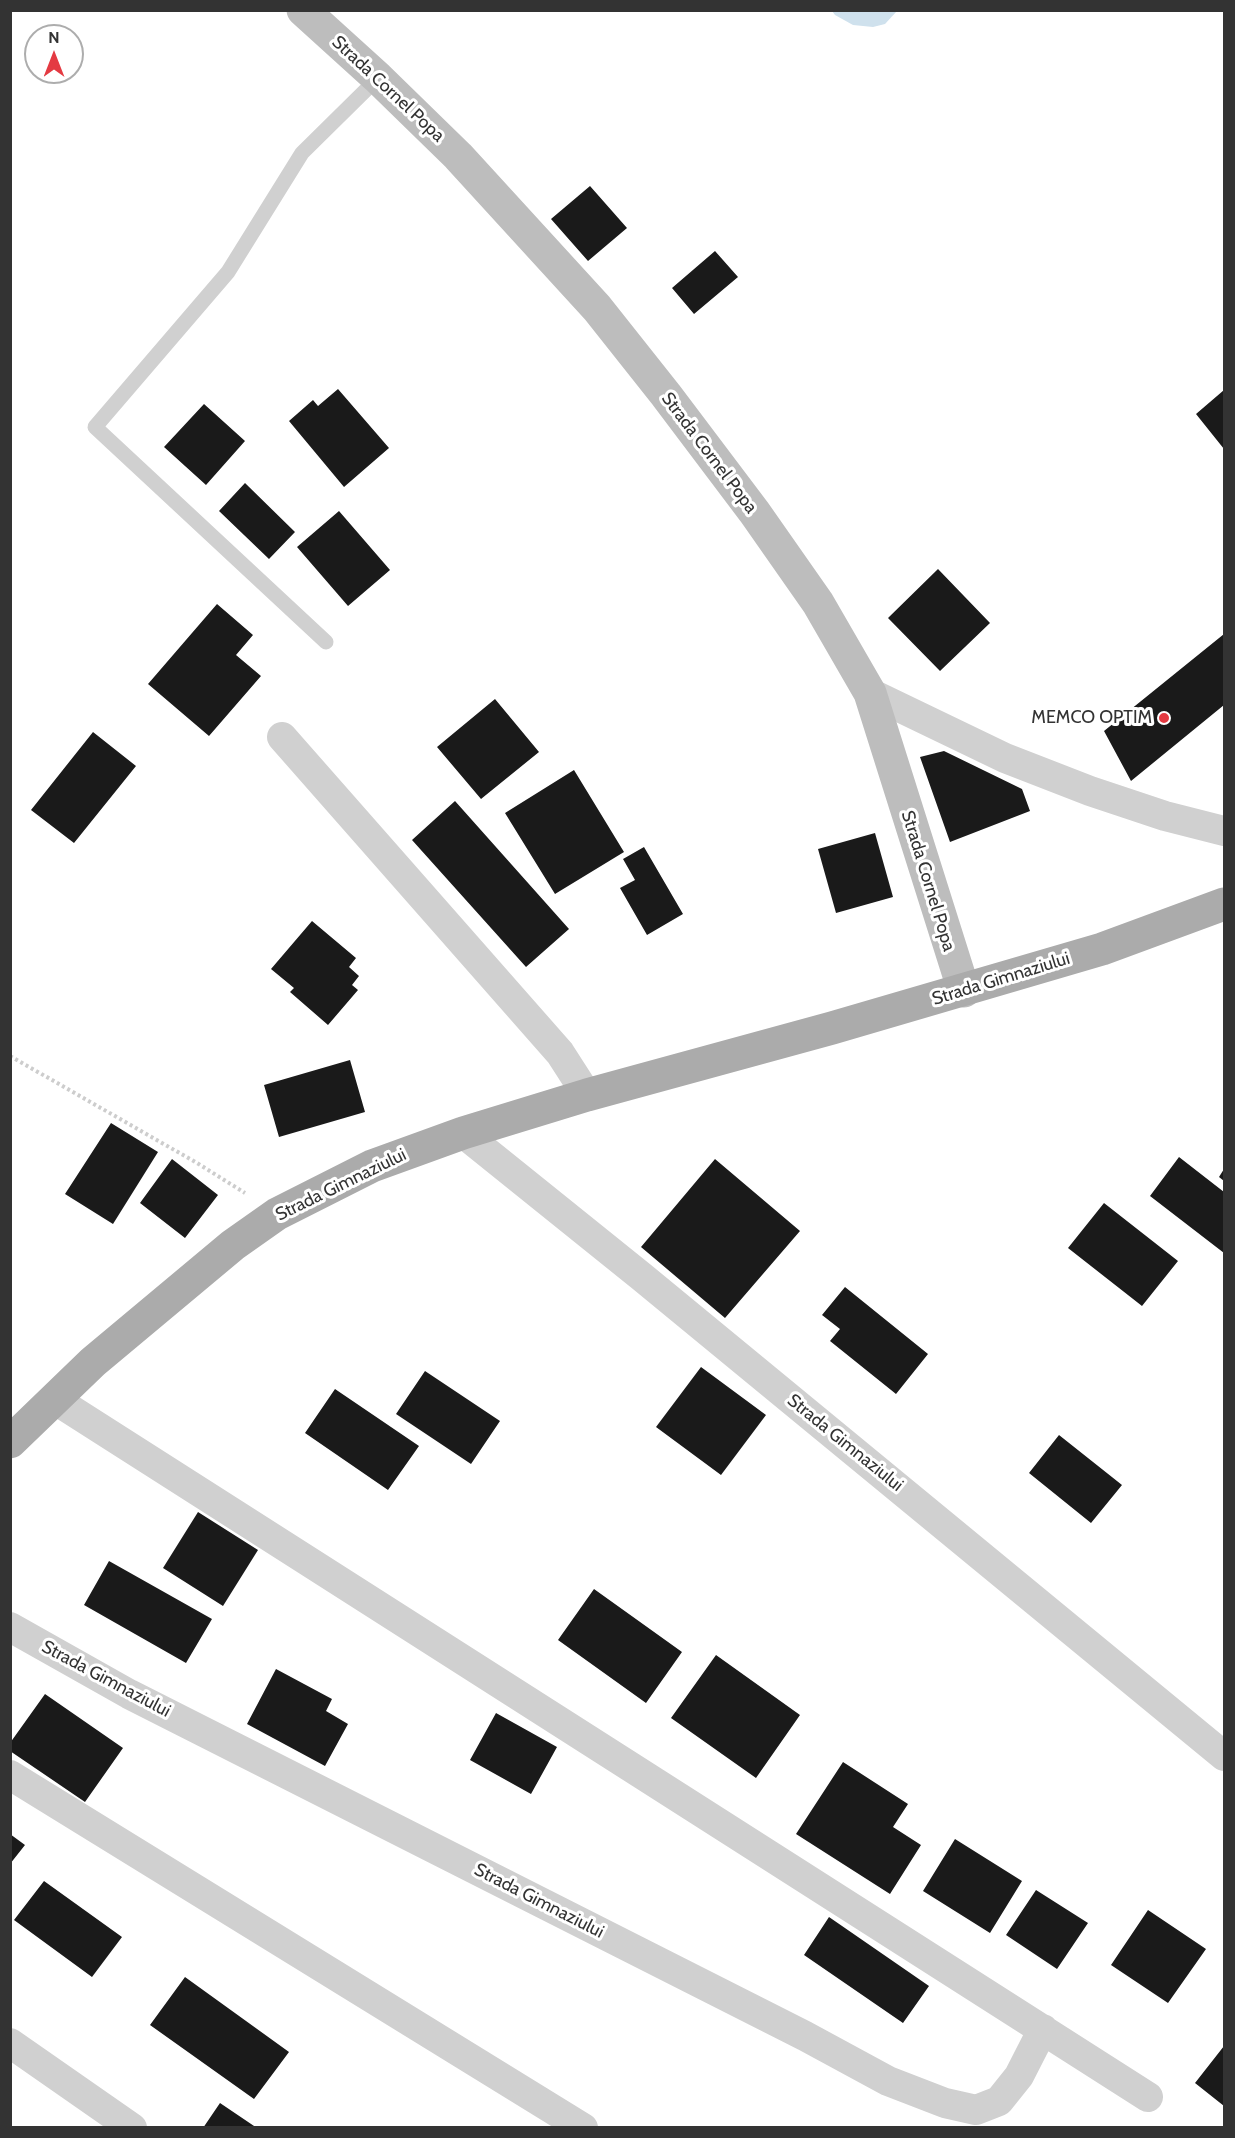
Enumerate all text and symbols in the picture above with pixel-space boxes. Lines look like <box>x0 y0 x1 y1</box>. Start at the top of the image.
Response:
north arrow <box>24 24 84 84</box>
text: N <box>48 28 60 47</box>
street label: Strada Cornel Popa <box>327 31 449 147</box>
street label: Strada Cornel Popa <box>656 388 762 518</box>
place label: MEMCO OPTIM <box>1031 707 1152 729</box>
marker: MEMCO OPTIM <box>1157 711 1171 725</box>
street label: Strada Cornel Popa <box>896 808 960 954</box>
street label: Strada Gimnaziului <box>930 948 1072 1010</box>
street label: Strada Gimnaziului <box>272 1144 410 1226</box>
street label: Strada Gimnaziului <box>783 1390 907 1496</box>
street label: Strada Gimnaziului <box>38 1636 174 1722</box>
street label: Strada Gimnaziului <box>471 1859 607 1943</box>

